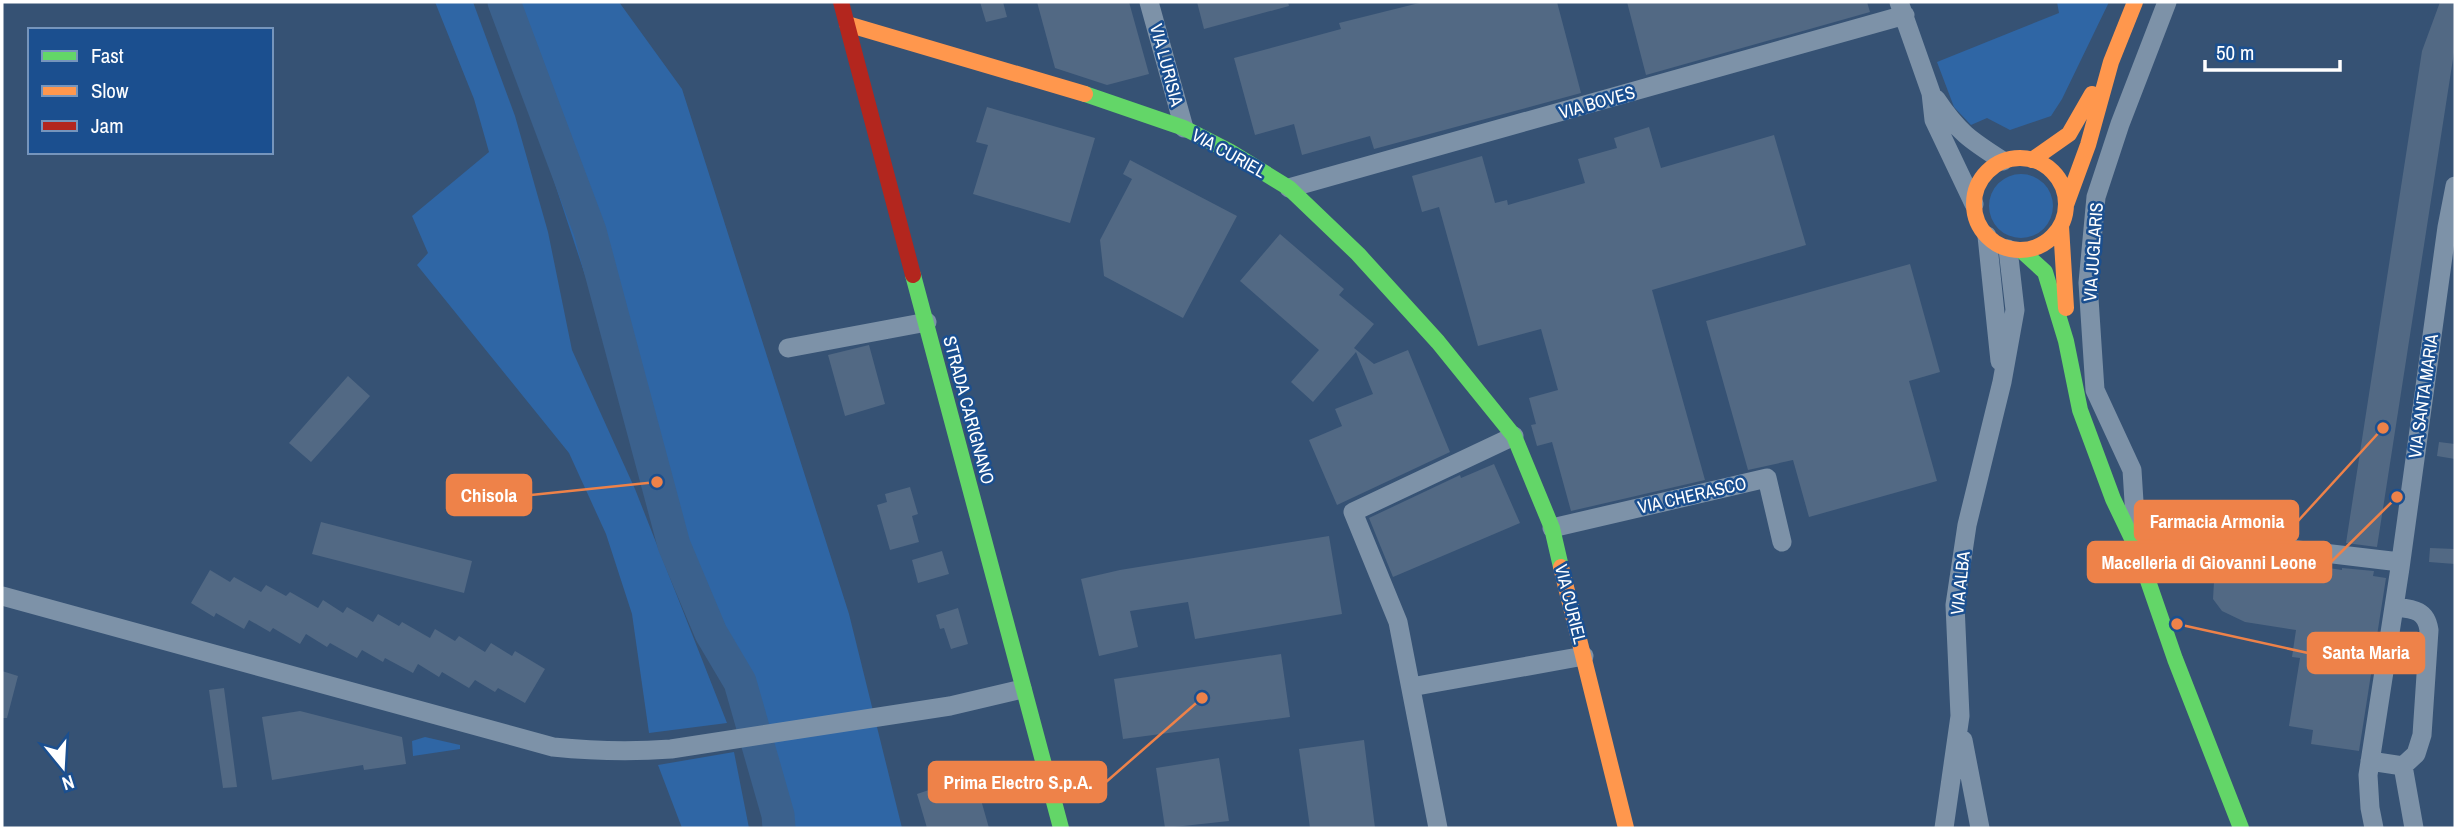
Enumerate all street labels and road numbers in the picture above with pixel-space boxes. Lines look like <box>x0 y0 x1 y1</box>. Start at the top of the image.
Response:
street label: VIA LURISIA <box>1144 21 1190 109</box>
street label: VIA BOVES <box>1556 79 1638 125</box>
street label: VIA CURIEL <box>1187 122 1271 184</box>
street label: VIA JUGLARIS <box>2077 201 2109 302</box>
street label: VIA SANTA MARIA <box>2402 332 2444 460</box>
street label: STRADA CARIGNANO <box>937 333 1001 487</box>
street label: VIA CHERASCO <box>1635 470 1749 520</box>
street label: VIA ALBA <box>1944 550 1976 616</box>
street label: VIA CURIEL <box>1549 562 1593 646</box>

